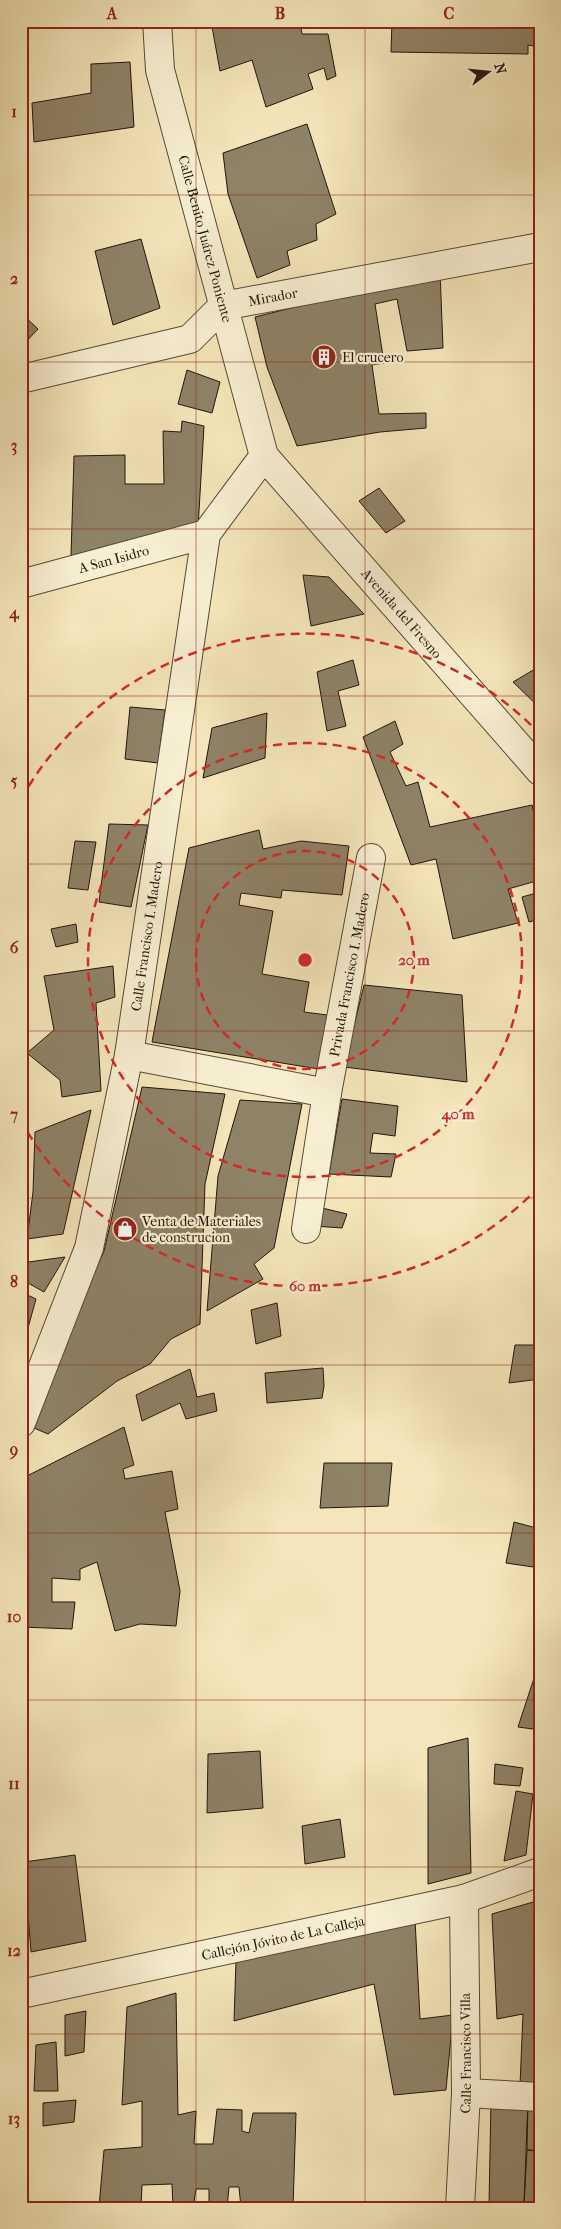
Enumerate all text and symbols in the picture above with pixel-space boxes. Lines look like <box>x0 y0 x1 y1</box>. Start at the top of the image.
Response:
text: A <box>106 4 118 23</box>
text: B <box>275 4 285 23</box>
text: C <box>444 4 455 23</box>
north arrow <box>464 48 514 98</box>
text: N <box>490 61 510 76</box>
text: 1 <box>11 102 17 121</box>
street label: Calle Benito Juárez Poniente <box>175 153 236 324</box>
text: 2 <box>10 269 18 288</box>
street label: Mirador <box>247 284 299 310</box>
building icon: El crucero <box>311 344 337 370</box>
place label: El crucero <box>342 349 404 366</box>
text: 3 <box>11 436 17 456</box>
street label: A San Isidro <box>76 541 151 577</box>
street label: Avenida del Fresno <box>357 564 446 662</box>
text: 4 <box>8 603 20 623</box>
text: 5 <box>11 771 18 790</box>
street label: Calle Francisco I. Madero <box>127 860 166 1012</box>
street label: Privada Francisco I. Madero <box>325 891 373 1058</box>
text: 6 <box>10 938 19 957</box>
centre of rings <box>296 951 314 969</box>
text: 20 m <box>398 951 430 969</box>
text: 7 <box>9 1105 18 1124</box>
text: 40 m <box>441 1105 475 1123</box>
place label: Venta de Materiales de construcion <box>141 1213 261 1246</box>
shop icon: Venta de Materiales de construcion <box>112 1216 138 1242</box>
text: 8 <box>10 1272 18 1291</box>
text: 60 m <box>289 1277 322 1295</box>
text: 9 <box>9 1440 18 1460</box>
text: 10 <box>7 1607 21 1626</box>
text: 11 <box>8 1774 20 1793</box>
street label: Callejón Jóvito de La Calleja <box>200 1912 367 1964</box>
text: 12 <box>7 1941 21 1960</box>
street label: Calle Francisco Villa <box>456 1992 475 2114</box>
text: 13 <box>8 2109 20 2129</box>

